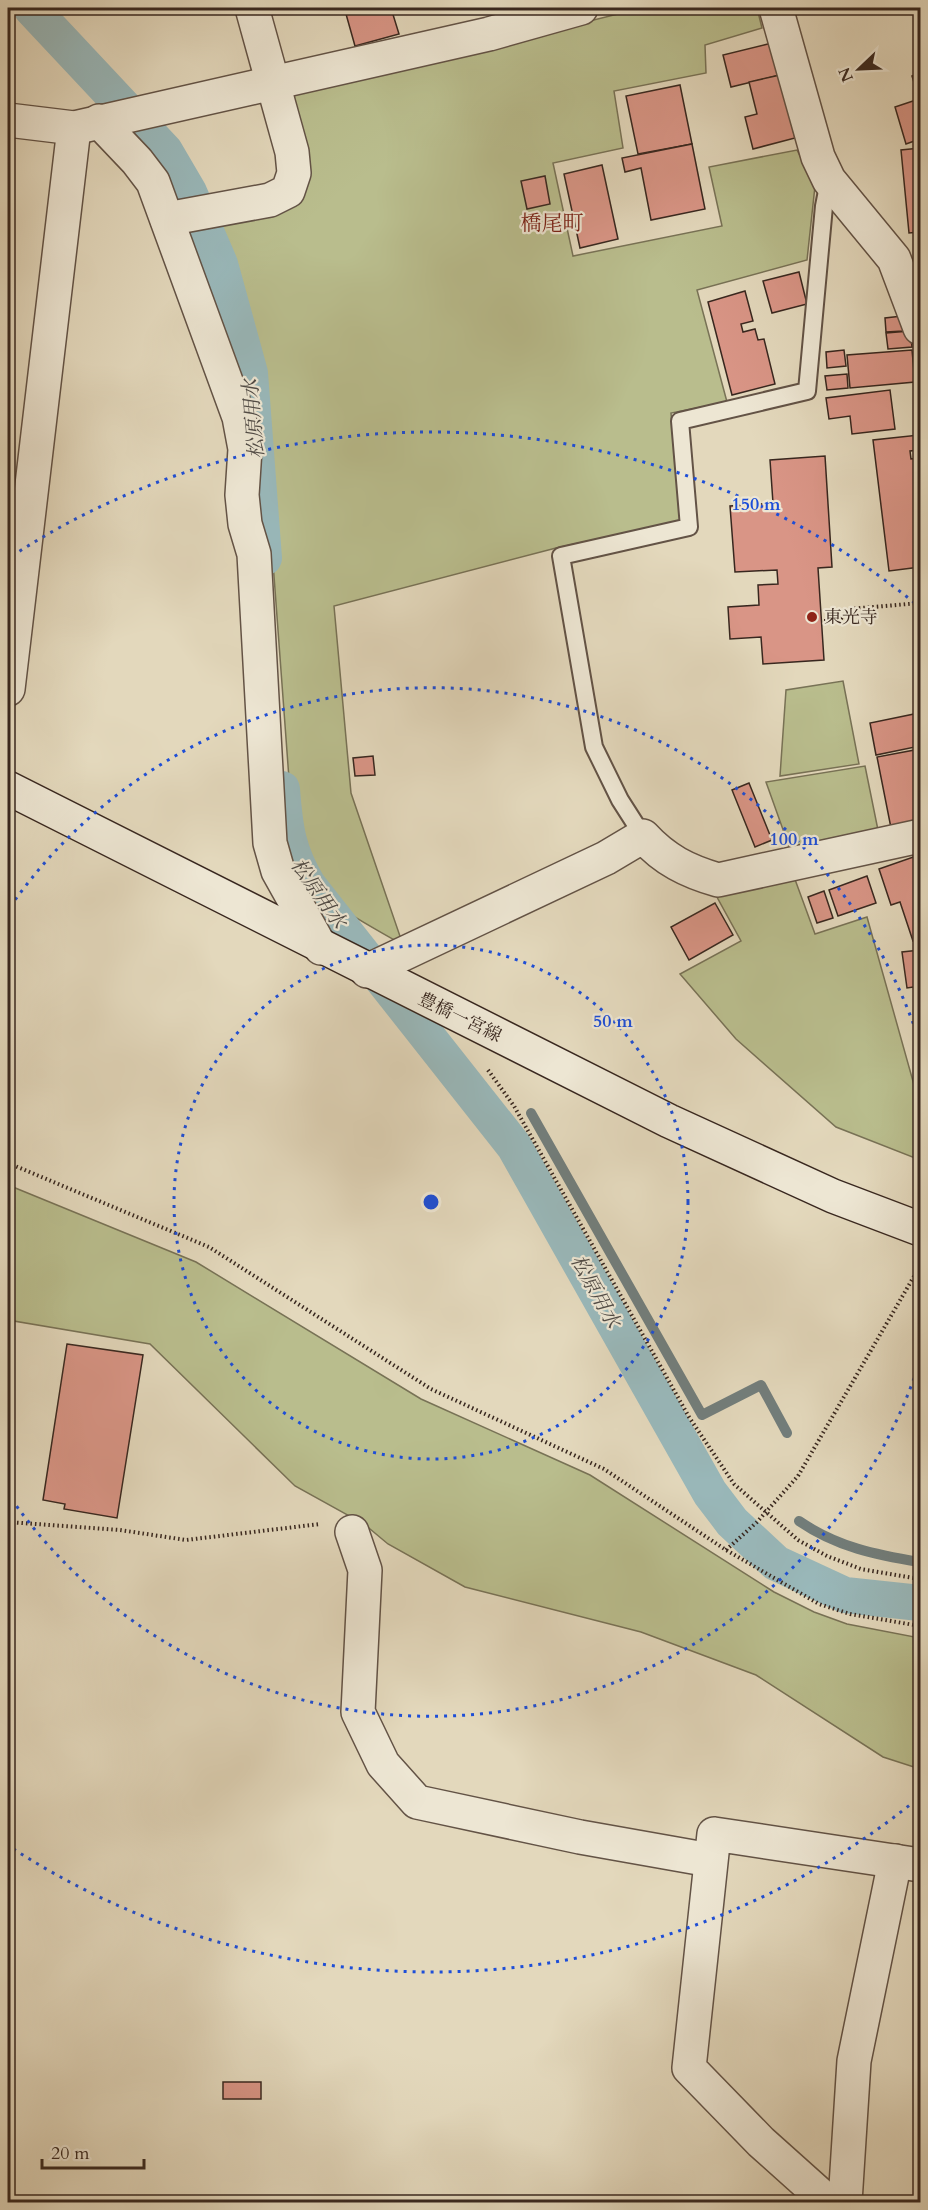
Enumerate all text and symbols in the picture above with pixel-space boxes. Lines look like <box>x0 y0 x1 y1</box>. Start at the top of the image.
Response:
north arrow <box>829 39 889 99</box>
text: N <box>833 64 859 85</box>
district label: 橋尾町 <box>521 209 584 238</box>
water label: 松原用水 <box>236 376 270 460</box>
text: 150 m <box>731 492 781 517</box>
place label: 東光寺 <box>824 605 878 630</box>
marker: 東光寺 <box>805 610 819 624</box>
text: 100 m <box>769 827 819 852</box>
water label: 松原用水 <box>285 853 354 935</box>
street label: 豊橋一宮線 <box>414 986 506 1048</box>
text: 50 m <box>593 1009 633 1034</box>
centre of rings <box>421 1192 441 1212</box>
water label: 松原用水 <box>564 1250 628 1335</box>
scale bar <box>42 2132 144 2170</box>
text: 20 m <box>51 2141 90 2166</box>

